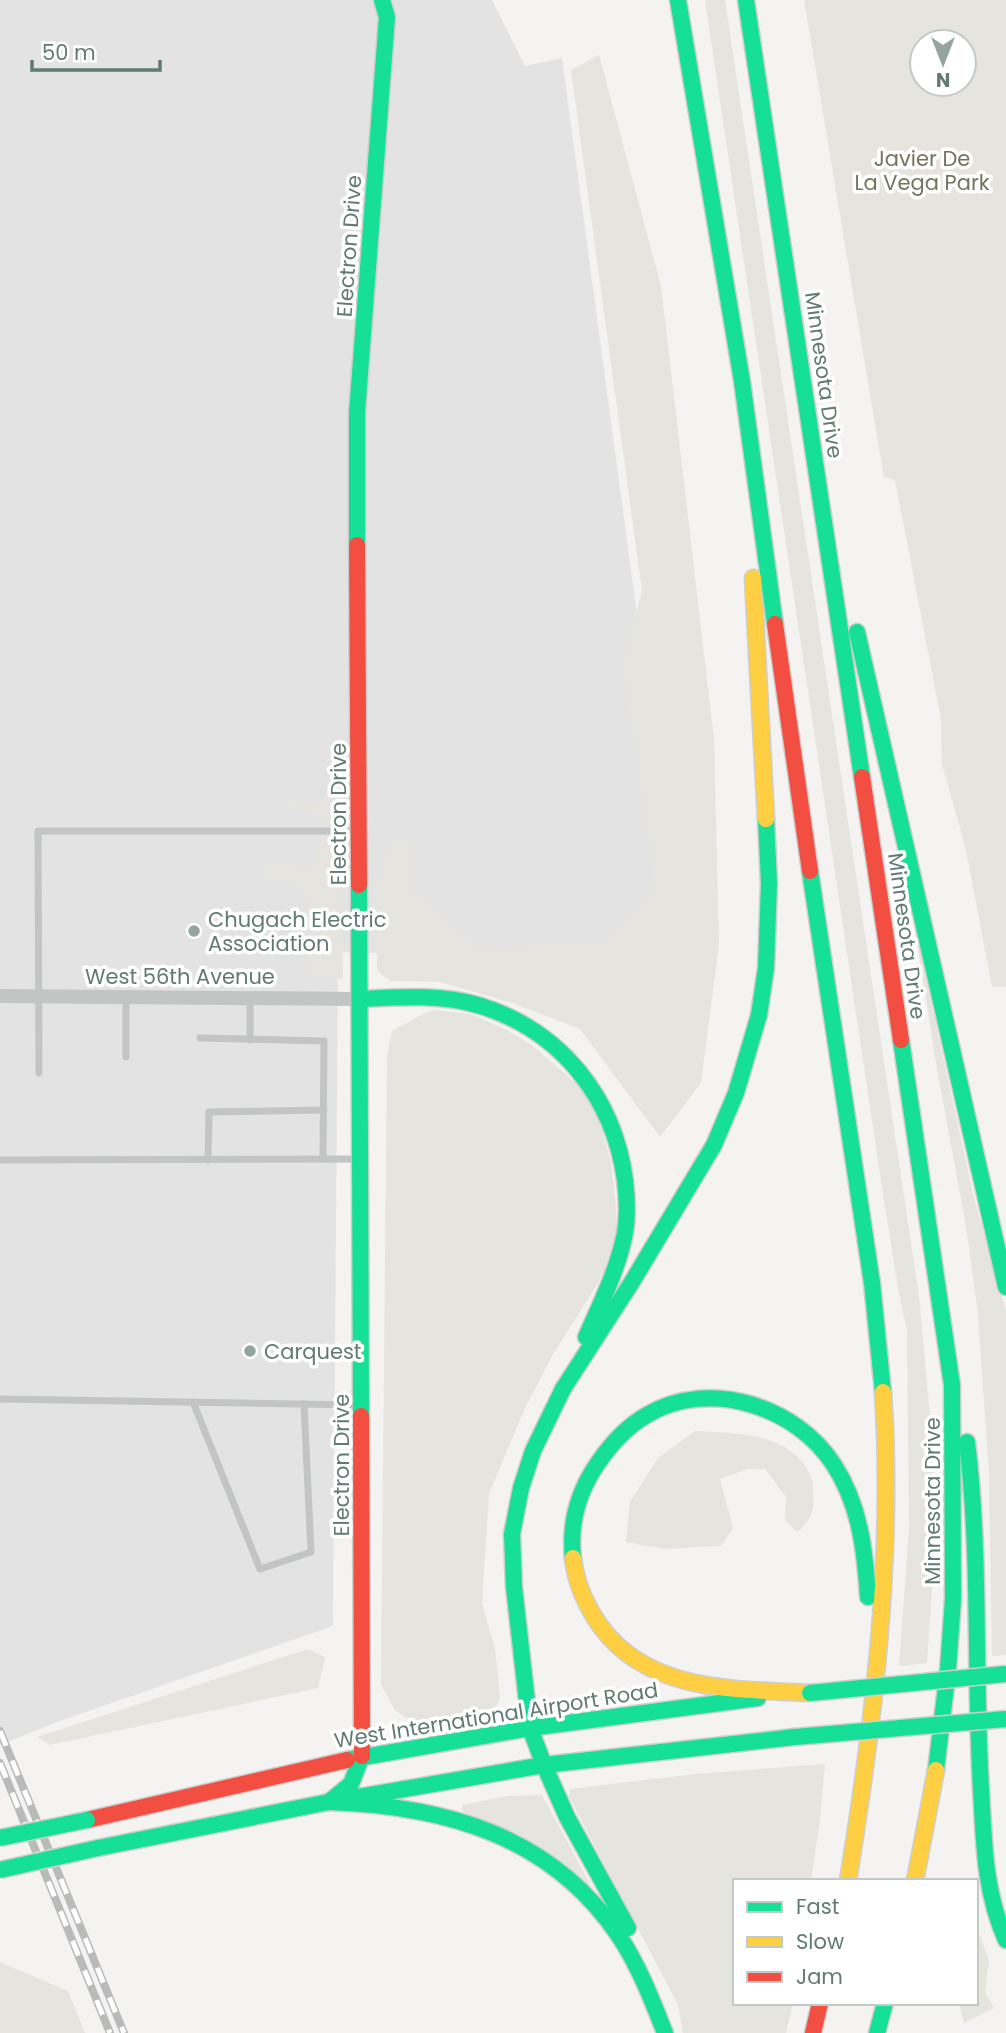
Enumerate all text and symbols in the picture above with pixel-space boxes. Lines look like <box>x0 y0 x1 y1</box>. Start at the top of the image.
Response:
scale bar <box>32 28 159 72</box>
north arrow <box>908 28 978 98</box>
text: 50 m <box>42 38 96 67</box>
text: N <box>936 66 950 93</box>
park label: Javier De La Vega Park <box>854 144 990 197</box>
street label: Electron Drive <box>330 174 368 318</box>
street label: Minnesota Drive <box>798 290 850 460</box>
street label: Electron Drive <box>324 743 353 885</box>
street label: Minnesota Drive <box>881 851 933 1021</box>
place label: Chugach Electric Association <box>208 905 386 958</box>
marker: Chugach Electric Association <box>186 923 202 939</box>
street label: West 56th Avenue <box>85 962 275 991</box>
place label: Carquest <box>264 1337 362 1366</box>
marker: Carquest <box>242 1343 258 1359</box>
street label: Electron Drive <box>327 1394 356 1536</box>
street label: Minnesota Drive <box>918 1417 947 1585</box>
street label: West International Airport Road <box>332 1675 660 1755</box>
legend <box>733 1879 978 2005</box>
text: Fast <box>796 1892 839 1921</box>
text: Slow <box>796 1927 844 1956</box>
text: Jam <box>796 1962 843 1991</box>

